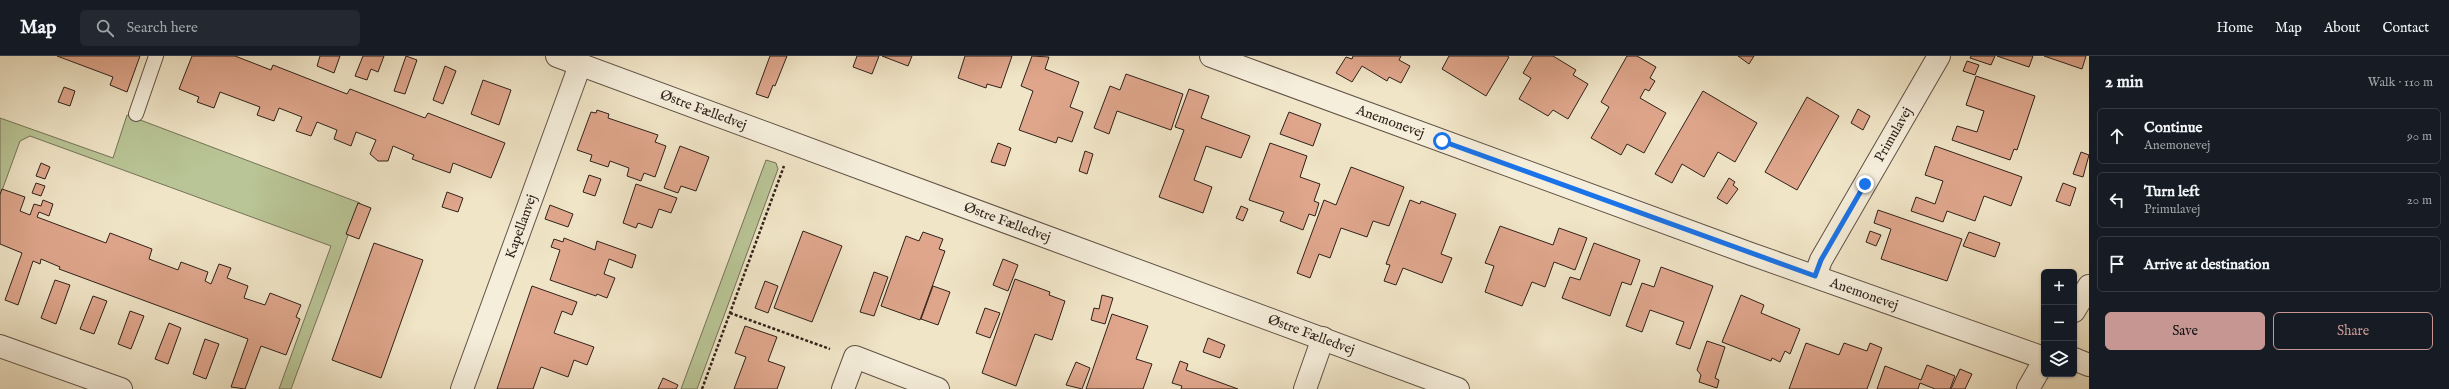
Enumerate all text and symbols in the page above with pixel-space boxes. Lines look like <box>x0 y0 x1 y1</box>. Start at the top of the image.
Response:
search box <box>80 10 360 46</box>
text: Map <box>20 16 56 40</box>
icon: search <box>94 17 116 39</box>
text: Search here <box>126 18 198 37</box>
text: Home <box>2217 19 2253 37</box>
text: Map <box>2275 19 2302 37</box>
text: About <box>2324 19 2360 37</box>
text: Contact <box>2382 19 2429 37</box>
text: 2 min <box>2105 72 2143 93</box>
text: Walk · 110 m <box>2368 74 2433 91</box>
street label: Østre Fælledvej <box>657 86 749 134</box>
street label: Anemonevej <box>1353 101 1427 143</box>
street label: Primulavej <box>1871 104 1917 165</box>
text: Continue <box>2144 118 2202 137</box>
icon: ahead <box>2106 125 2128 147</box>
text: 90 m <box>2407 128 2432 145</box>
route start <box>1433 132 1451 150</box>
text: Anemonevej <box>2144 137 2210 154</box>
route end <box>1856 175 1874 193</box>
text: Turn left <box>2144 182 2200 201</box>
icon: left <box>2106 189 2128 211</box>
street label: Kapellanvej <box>501 192 541 261</box>
text: 20 m <box>2407 192 2432 209</box>
street label: Østre Fælledvej <box>961 198 1053 247</box>
text: Primulavej <box>2144 201 2200 218</box>
icon: arrive <box>2106 253 2128 275</box>
text: Arrive at destination <box>2144 255 2270 274</box>
map controls <box>2041 269 2077 377</box>
button: + <box>2041 269 2077 305</box>
street label: Anemonevej <box>1826 273 1901 315</box>
button: − <box>2041 305 2077 341</box>
street label: Østre Fælledvej <box>1265 310 1357 359</box>
button: Save <box>2105 312 2265 350</box>
button: Share <box>2273 312 2433 350</box>
button: layers <box>2041 341 2077 377</box>

